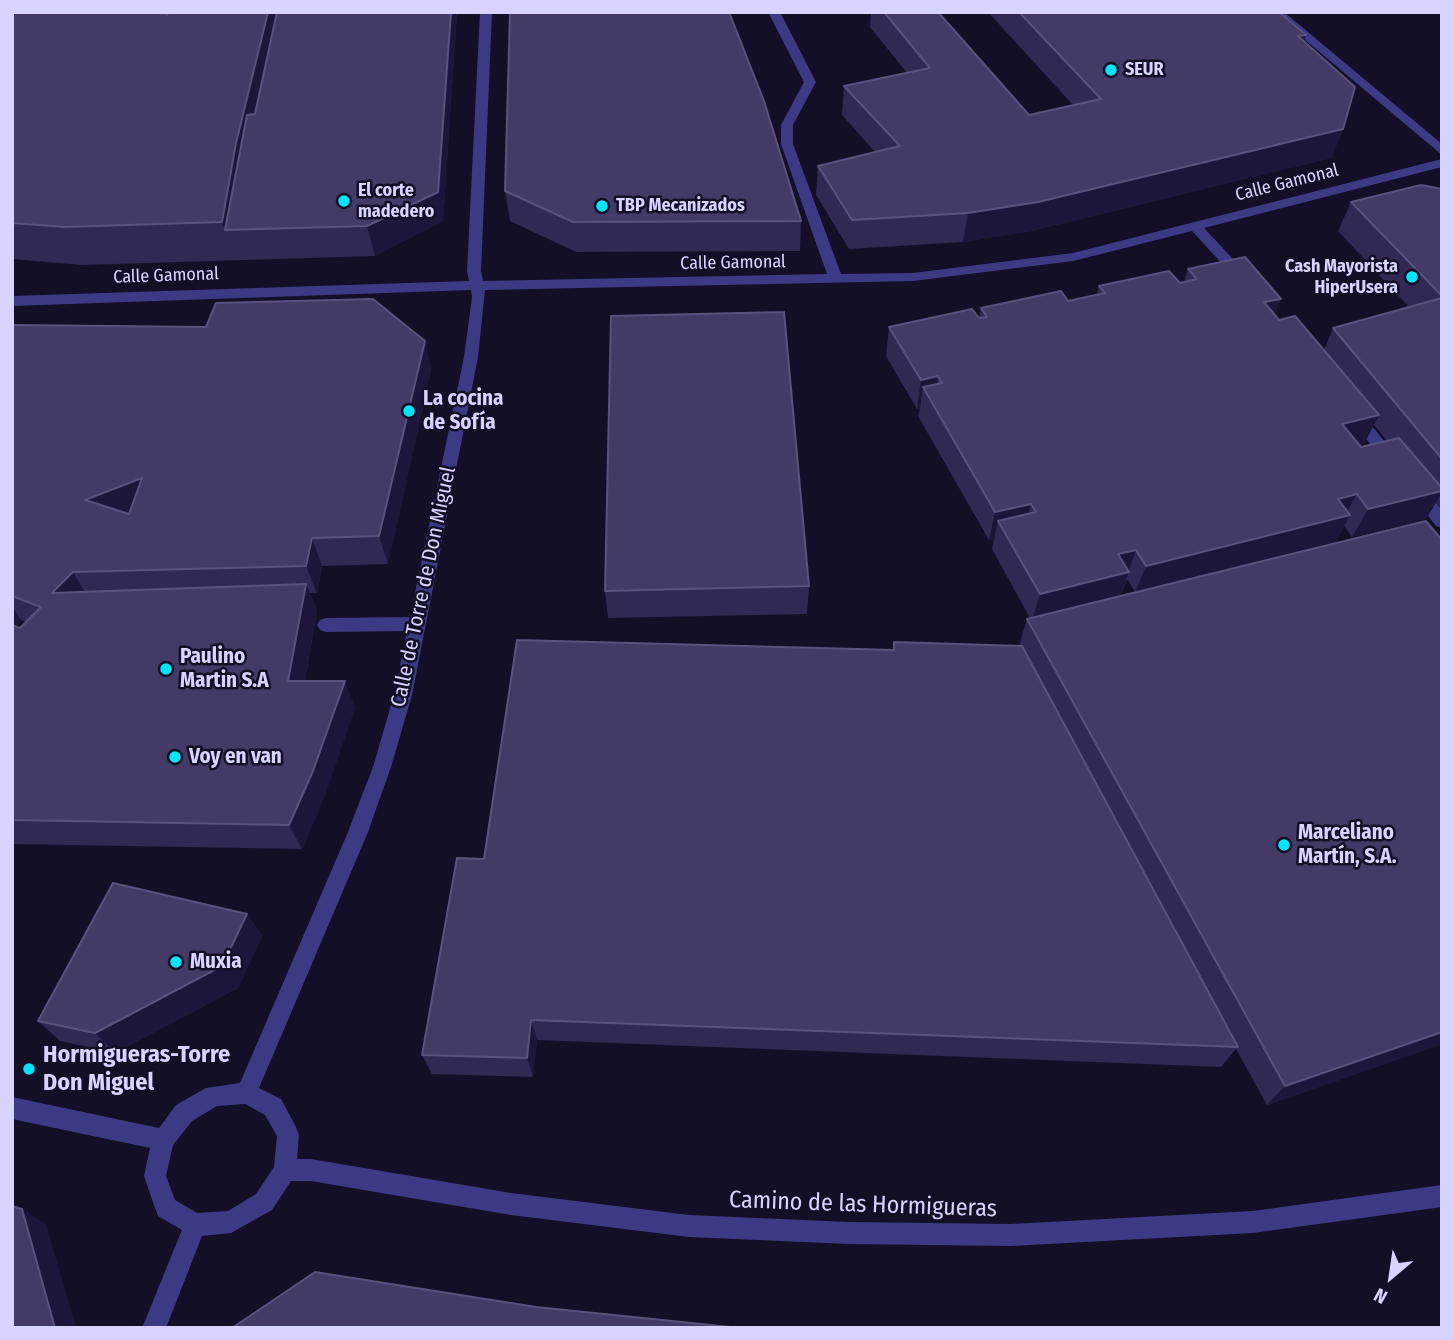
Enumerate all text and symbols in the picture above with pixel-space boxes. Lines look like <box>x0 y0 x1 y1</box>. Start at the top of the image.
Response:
place label: SEUR <box>1125 59 1164 81</box>
marker: SEUR <box>1103 62 1119 78</box>
street label: Calle Gamonal <box>1233 160 1341 206</box>
place label: El corte madedero <box>358 180 434 222</box>
marker: El corte madedero <box>336 193 352 209</box>
place label: TBP Mecanizados <box>616 195 745 217</box>
marker: TBP Mecanizados <box>594 198 610 214</box>
street label: Calle Gamonal <box>680 251 786 275</box>
place label: Cash Mayorista HiperUsera <box>1285 256 1398 298</box>
street label: Calle Gamonal <box>113 263 219 289</box>
marker: Cash Mayorista HiperUsera <box>1404 269 1420 285</box>
place label: La cocina de Sofía <box>423 386 503 436</box>
marker: La cocina de Sofía <box>401 403 417 419</box>
street label: Calle de Torre de Don Miguel <box>386 465 462 709</box>
place label: Paulino Martin S.A <box>180 644 269 694</box>
marker: Paulino Martin S.A <box>158 661 174 677</box>
place label: Voy en van <box>189 744 282 770</box>
marker: Voy en van <box>167 749 183 765</box>
place label: Marceliano Martín, S.A. <box>1298 820 1396 870</box>
marker: Marceliano Martín, S.A. <box>1276 837 1292 853</box>
place label: Muxia <box>190 949 242 975</box>
marker: Muxia <box>168 954 184 970</box>
place label: Hormigueras-Torre Don Miguel <box>43 1041 230 1097</box>
marker: Hormigueras-Torre Don Miguel <box>21 1061 37 1077</box>
street label: Camino de las Hormigueras <box>729 1186 997 1224</box>
north arrow <box>1356 1242 1426 1312</box>
text: N <box>1370 1283 1391 1309</box>

